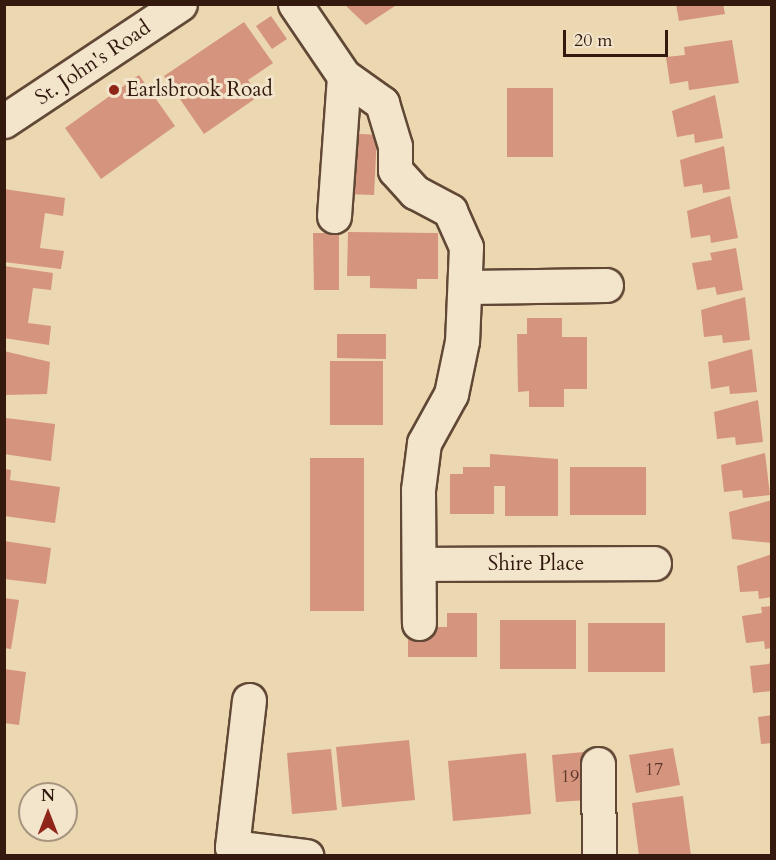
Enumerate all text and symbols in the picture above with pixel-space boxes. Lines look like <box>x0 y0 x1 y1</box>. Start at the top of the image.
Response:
street label: St. John's Road <box>31 15 155 111</box>
scale bar <box>566 18 671 56</box>
text: 20 m <box>574 28 613 53</box>
place label: Earlsbrook Road <box>126 77 273 103</box>
marker: Earlsbrook Road <box>107 83 121 97</box>
street label: Shire Place <box>488 551 584 577</box>
house number: 17 <box>645 759 663 781</box>
house number: 19 <box>561 766 579 788</box>
north arrow <box>18 782 78 842</box>
text: N <box>41 785 55 807</box>

